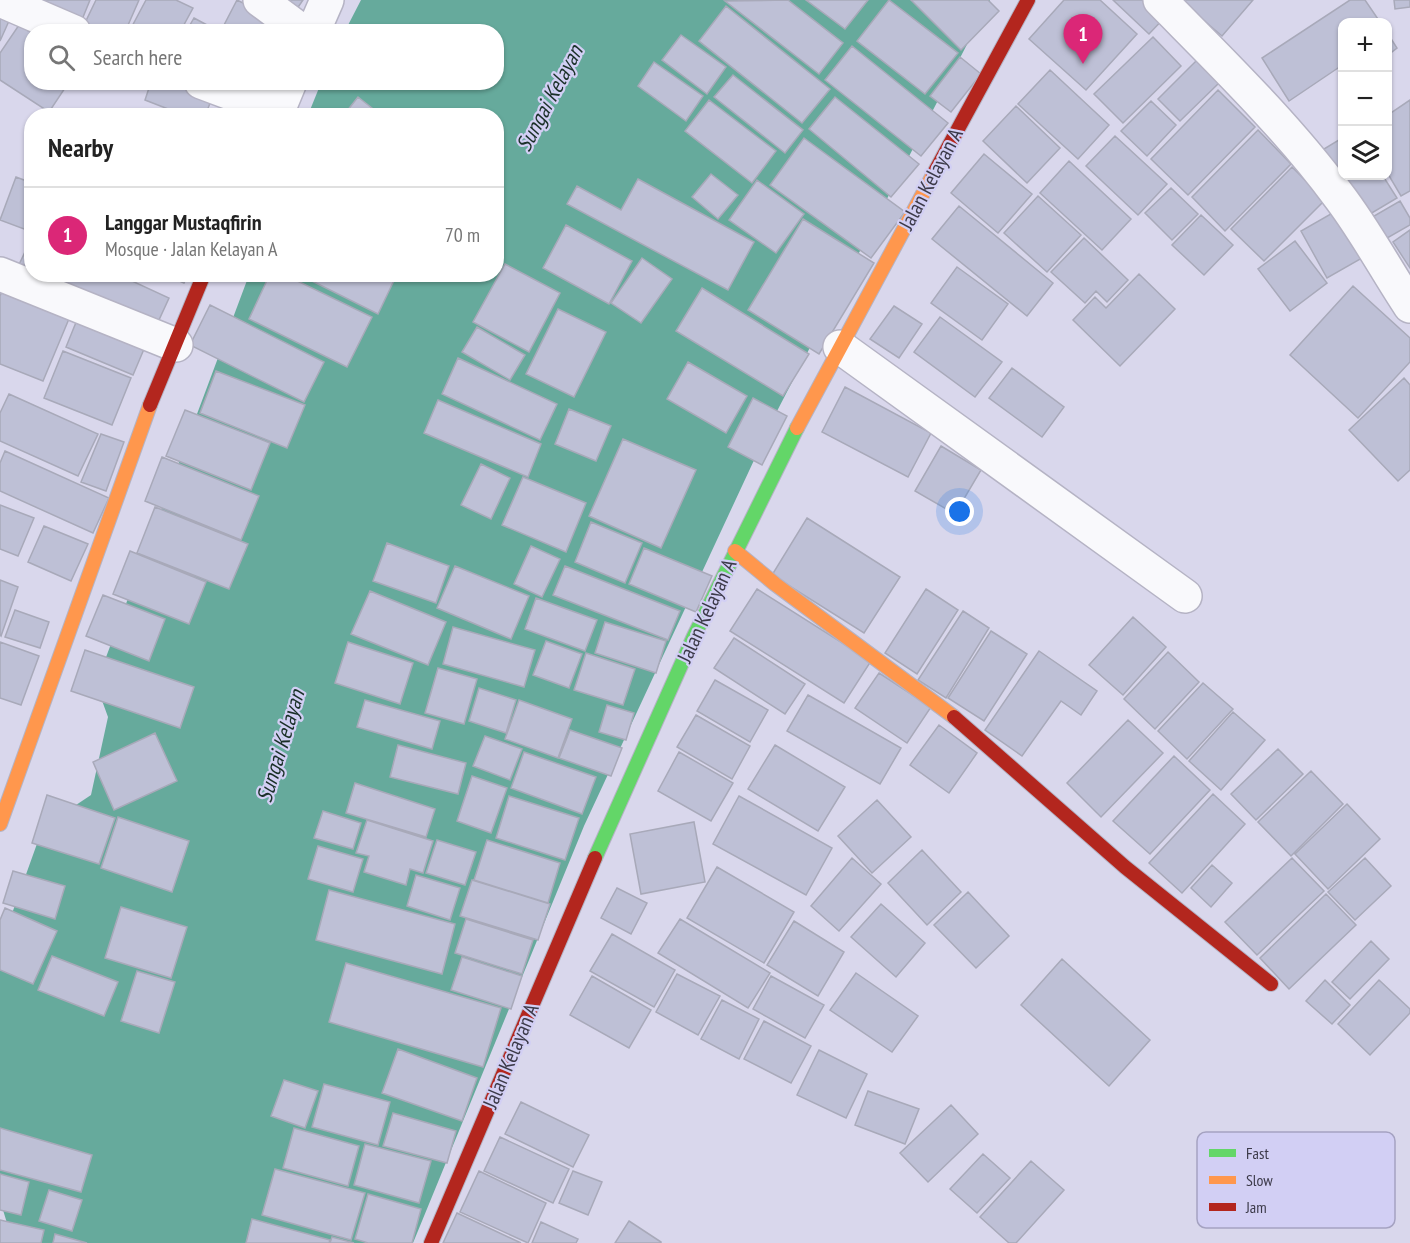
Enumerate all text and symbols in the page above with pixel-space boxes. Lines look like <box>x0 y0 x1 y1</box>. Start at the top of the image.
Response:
pin: 1 <box>1064 14 1102 64</box>
map controls <box>1338 18 1392 180</box>
button: + <box>1338 18 1392 72</box>
search box <box>24 24 504 90</box>
water label: Sungai Kelayan <box>509 39 589 156</box>
icon: search <box>45 41 78 74</box>
text: Search here <box>93 43 182 71</box>
button: − <box>1338 72 1392 126</box>
street label: Jalan Kelayan A <box>892 123 969 235</box>
button: layers <box>1338 126 1392 180</box>
text: Nearby <box>48 131 113 164</box>
text: Langgar Mustaqfirin <box>105 208 262 236</box>
text: 1 <box>63 222 72 248</box>
text: 70 m <box>445 222 480 248</box>
text: Mosque · Jalan Kelayan A <box>105 236 277 262</box>
your location <box>945 497 974 526</box>
street label: Jalan Kelayan A <box>670 555 742 668</box>
water label: Sungai Kelayan <box>250 685 311 806</box>
street label: Jalan Kelayan A <box>476 999 545 1113</box>
legend <box>1197 1132 1395 1228</box>
text: Fast <box>1246 1143 1269 1163</box>
text: Slow <box>1246 1170 1273 1190</box>
text: Jam <box>1245 1197 1267 1217</box>

